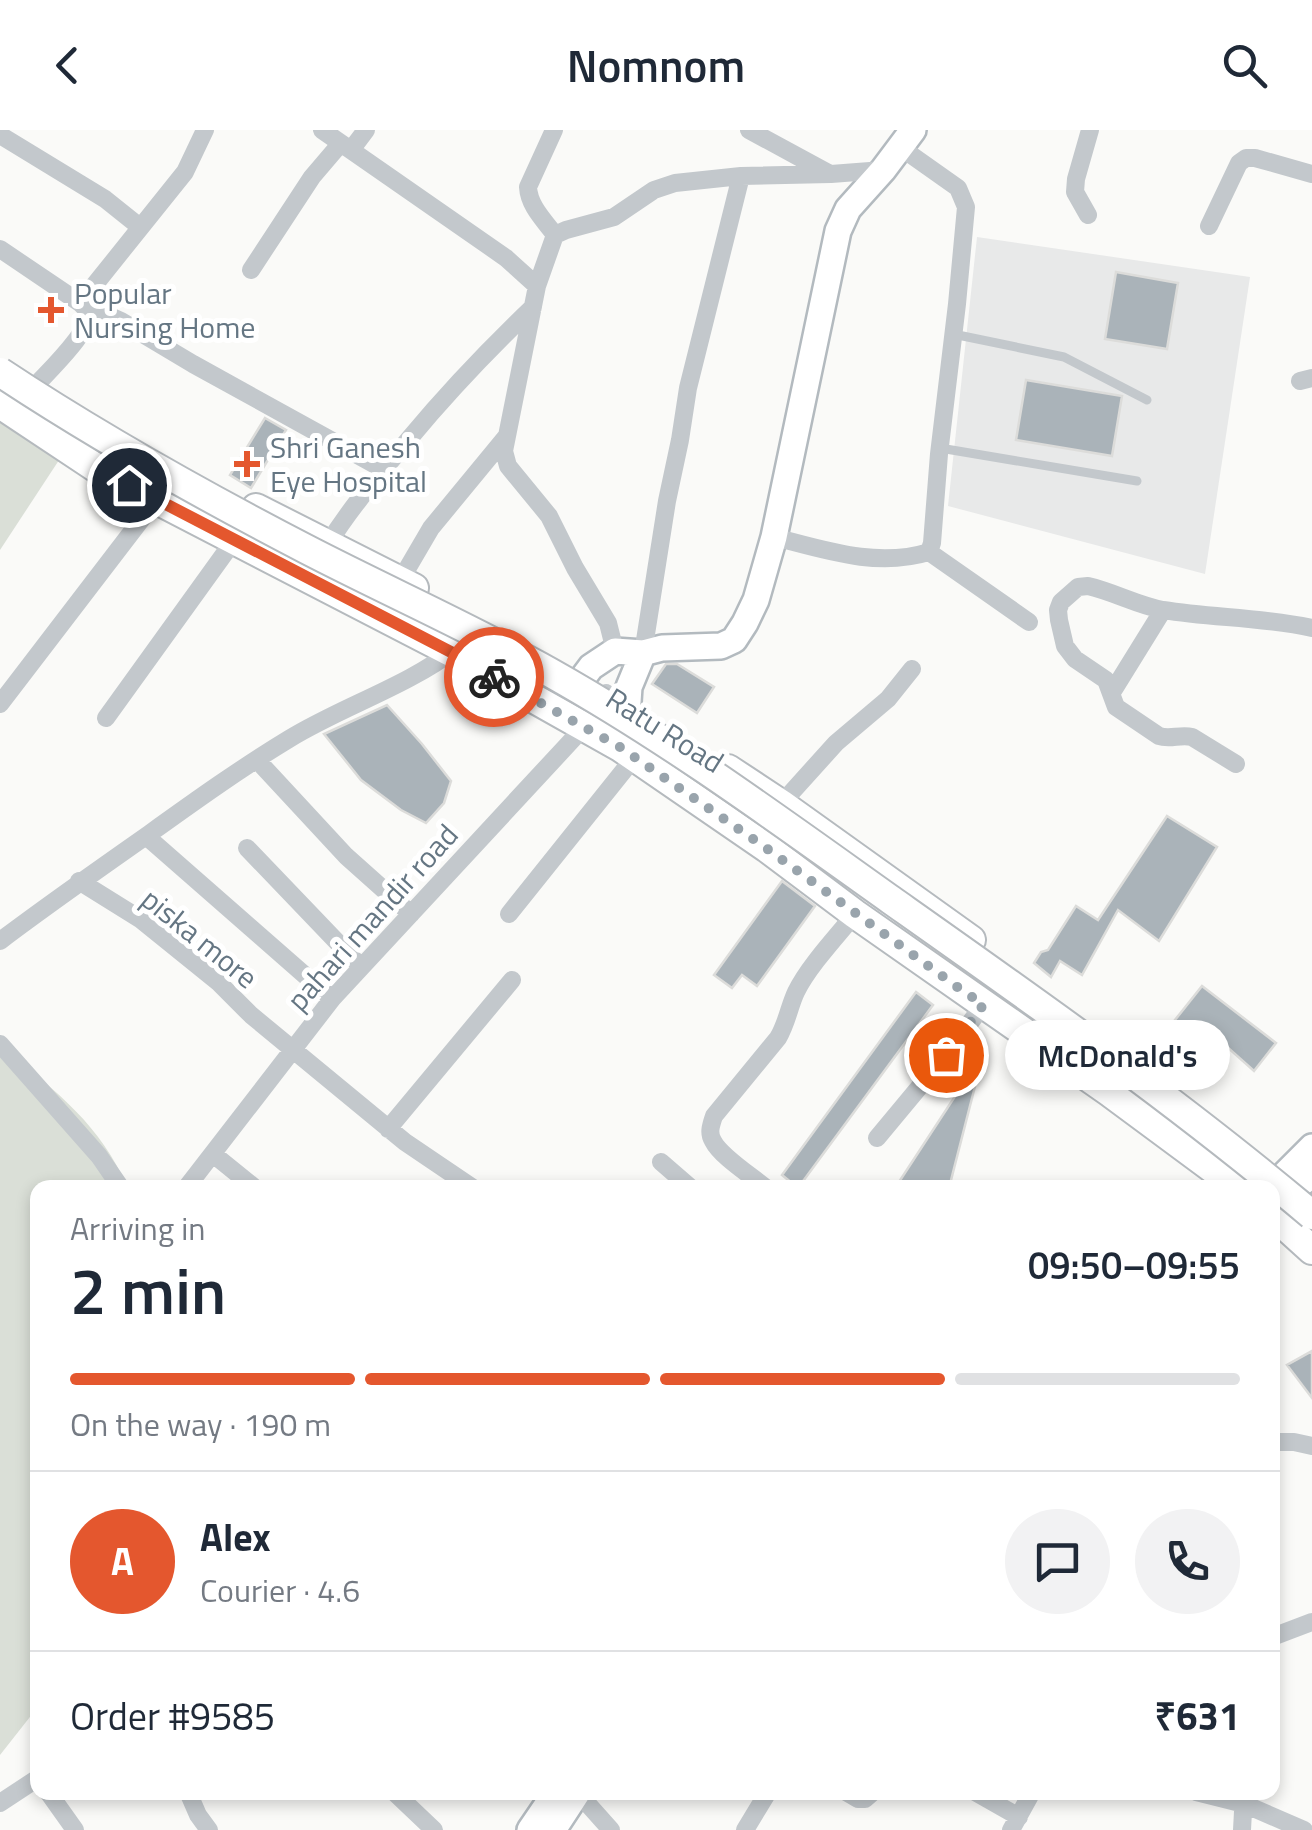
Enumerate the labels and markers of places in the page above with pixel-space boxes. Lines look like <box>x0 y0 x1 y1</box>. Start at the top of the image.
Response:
place label: Popular Nursing Home <box>74 270 255 350</box>
marker: Popular Nursing Home <box>38 297 64 323</box>
place label: Shri Ganesh Eye Hospital <box>270 424 427 504</box>
pin <box>87 443 172 528</box>
marker: Shri Ganesh Eye Hospital <box>234 451 260 477</box>
pin <box>904 1013 989 1098</box>
callout: McDonald's <box>1006 1020 1231 1090</box>

